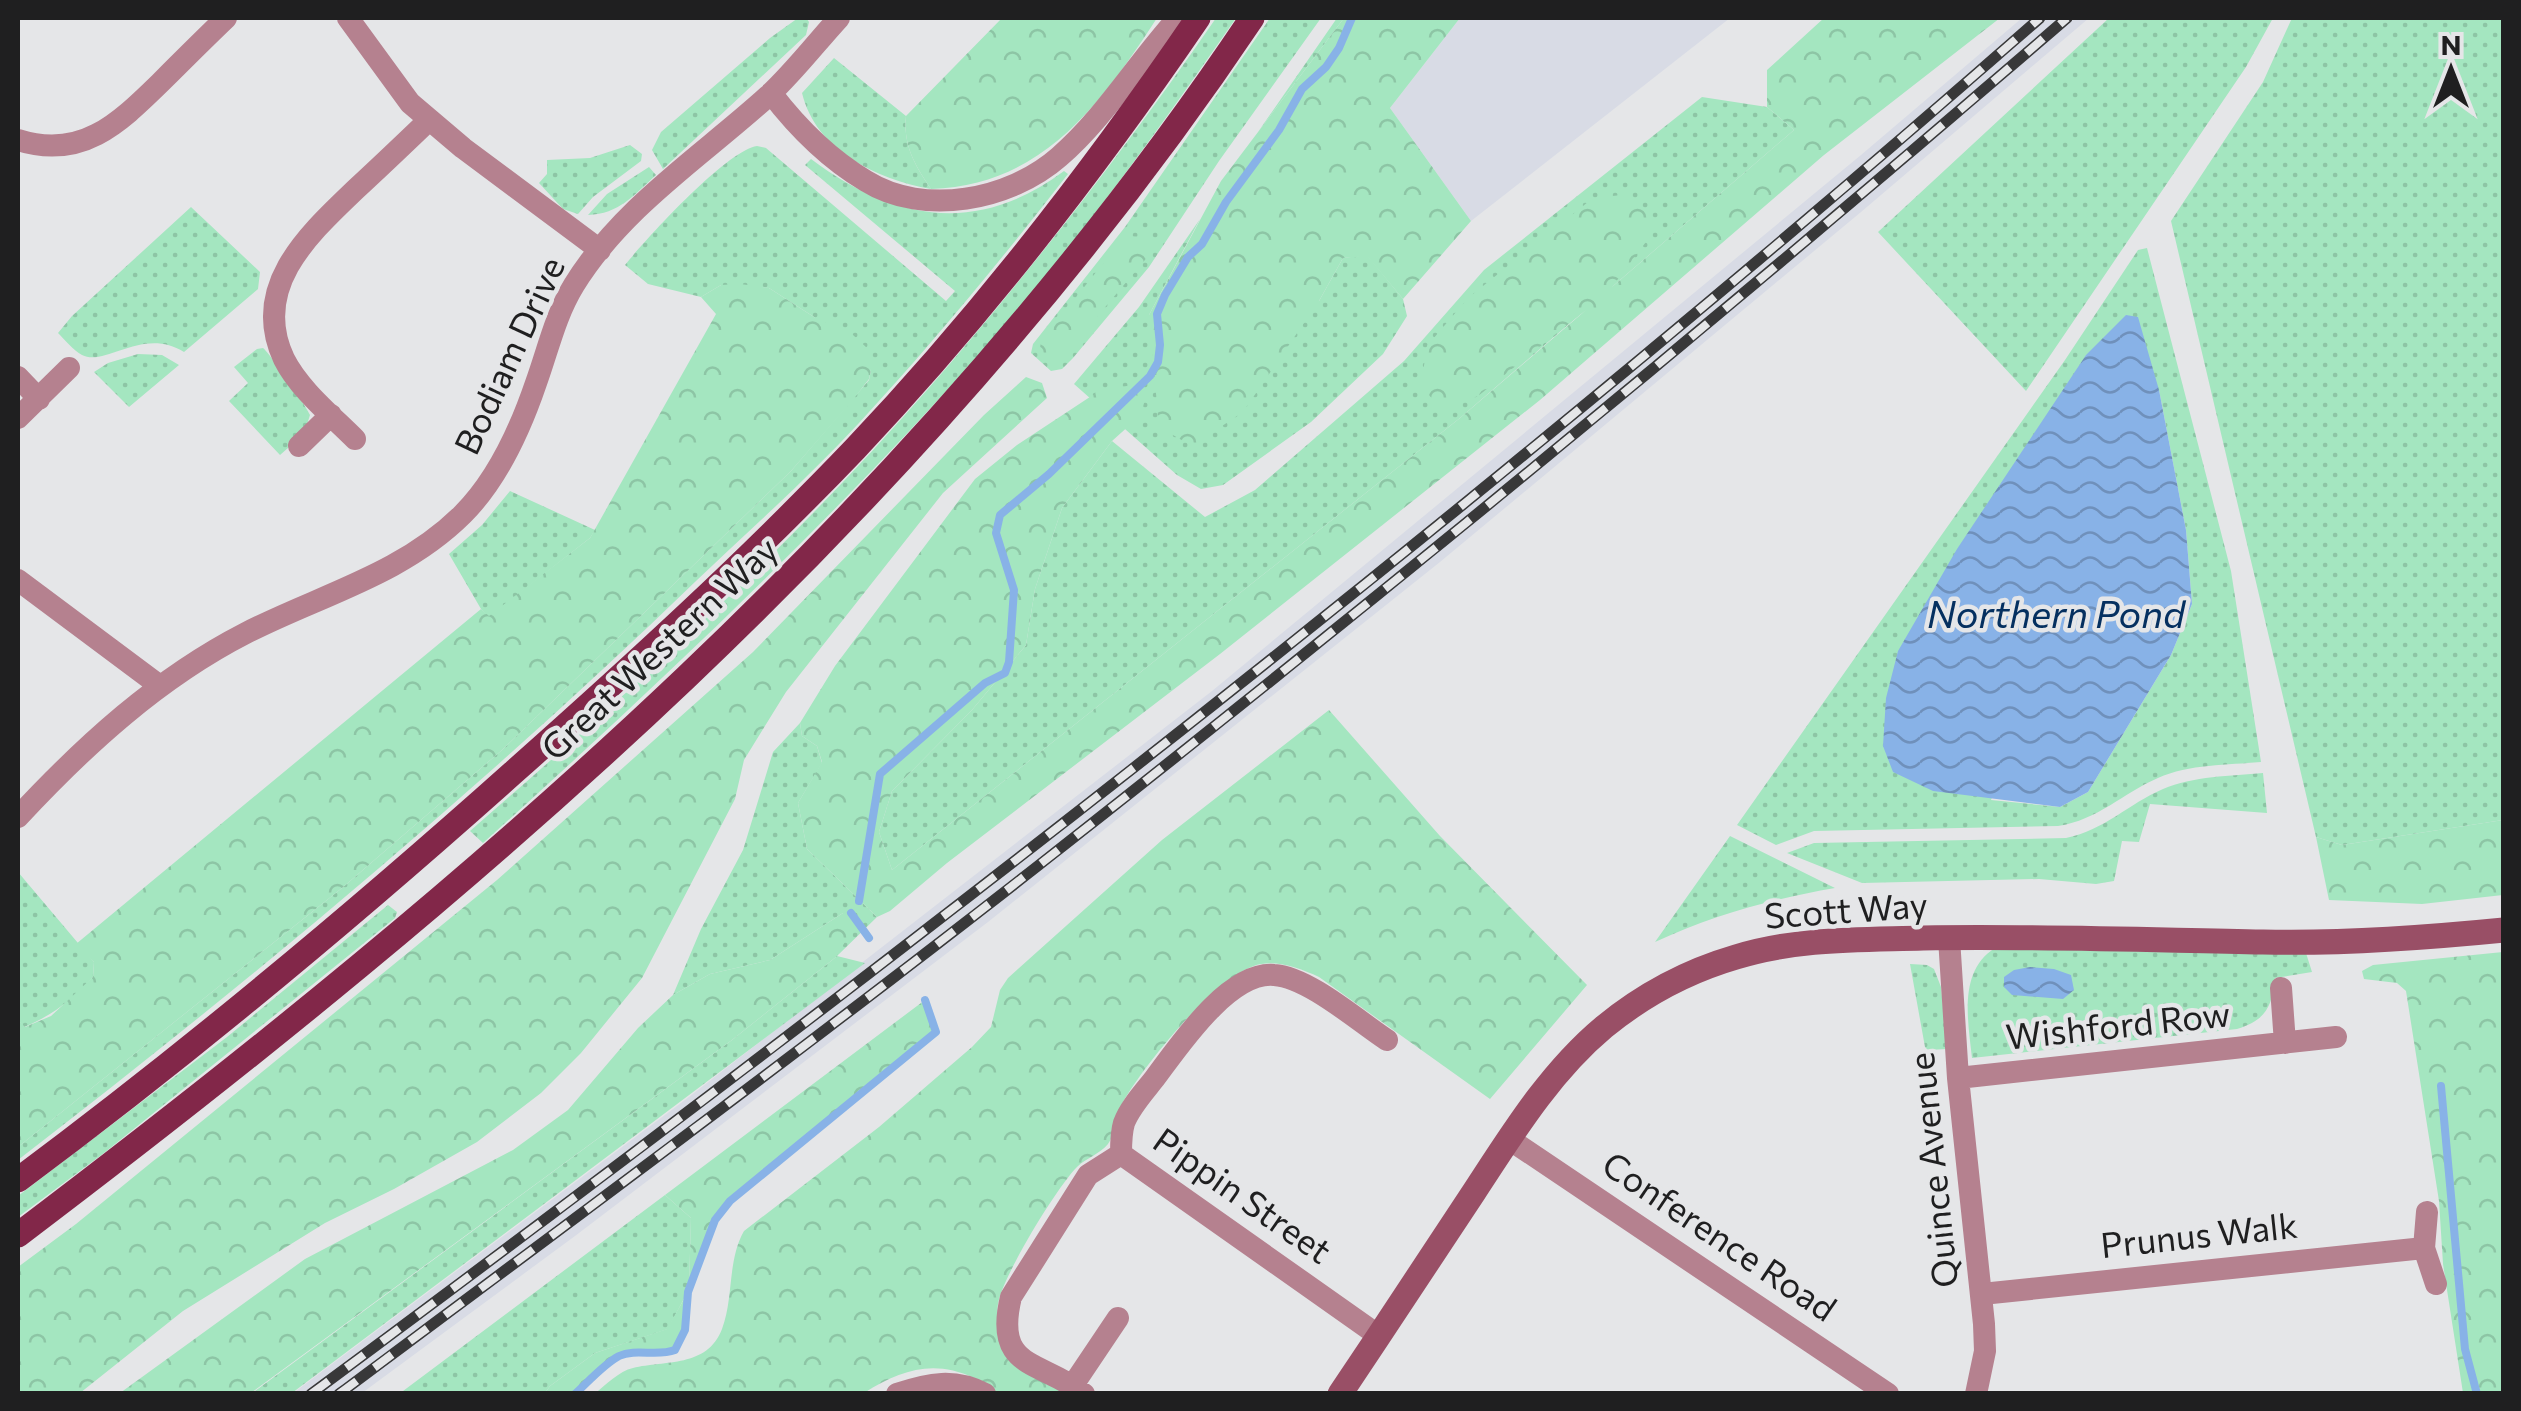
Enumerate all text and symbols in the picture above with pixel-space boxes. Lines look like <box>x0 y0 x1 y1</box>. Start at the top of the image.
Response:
north arrow <box>2401 20 2501 120</box>
text: N <box>2441 27 2462 61</box>
street label: Bodiam Drive <box>443 249 572 460</box>
street label: Great Western Way <box>531 527 785 768</box>
water label: Northern Pond <box>1927 589 2187 636</box>
street label: Scott Way <box>1763 881 1929 936</box>
street label: Wishford Row <box>2003 990 2232 1057</box>
street label: Quince Avenue <box>1898 1050 1965 1290</box>
street label: Pippin Street <box>1146 1117 1341 1271</box>
street label: Conference Road <box>1595 1141 1845 1329</box>
street label: Prunus Walk <box>2098 1202 2299 1265</box>

